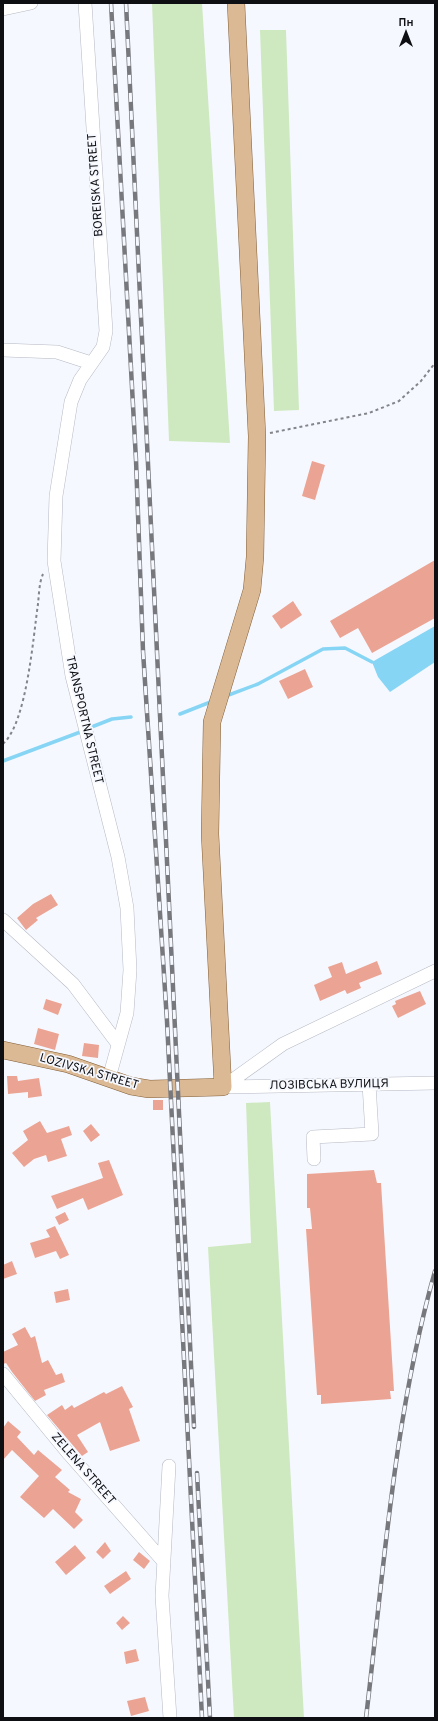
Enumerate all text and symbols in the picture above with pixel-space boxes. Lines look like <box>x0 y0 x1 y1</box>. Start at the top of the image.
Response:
north arrow <box>386 12 426 52</box>
text: Пн <box>399 16 413 30</box>
street label: BOREISKA STREET <box>84 133 108 237</box>
street label: TRANSPORTNA STREET <box>61 654 107 786</box>
street label: LOZIVSKA STREET <box>38 1050 140 1094</box>
street label: ЛОЗІВСЬКА ВУЛИЦЯ <box>269 1076 389 1094</box>
street label: ZELENA STREET <box>47 1430 119 1508</box>

